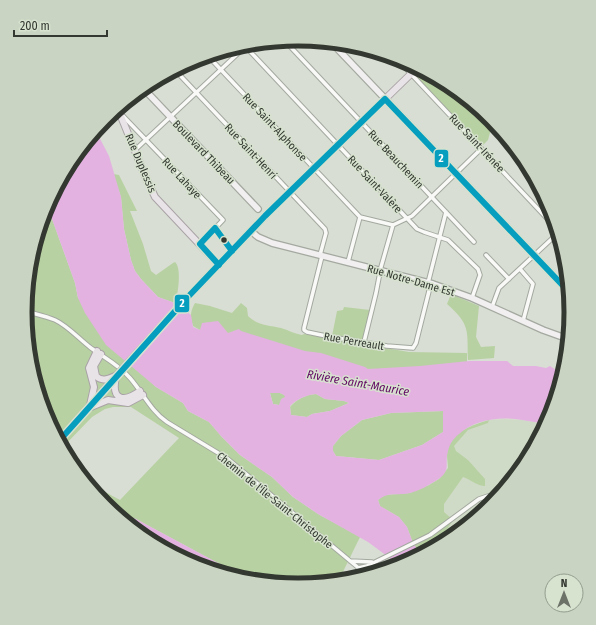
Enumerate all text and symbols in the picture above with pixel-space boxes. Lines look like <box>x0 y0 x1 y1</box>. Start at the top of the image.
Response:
scale bar <box>14 12 107 38</box>
text: 200 m <box>20 19 50 33</box>
street label: Rue Saint-Alphonse <box>240 91 310 164</box>
street label: Rue Saint-Irénée <box>446 112 507 175</box>
street label: Boulevard Thibeau <box>170 118 237 187</box>
street label: Rue Saint-Henri <box>222 121 280 182</box>
street label: Rue Beauchemin <box>365 127 426 191</box>
street label: Rue Duplessis <box>122 132 159 195</box>
line badge: 2 <box>434 149 449 168</box>
text: 2 <box>437 152 444 165</box>
street label: Rue Saint-Valère <box>345 153 405 216</box>
street label: Rue Lahaye <box>159 155 204 202</box>
unlabelled marker <box>219 235 229 245</box>
street label: Rue Notre-Dame Est <box>366 262 456 299</box>
line badge: 2 <box>174 294 190 313</box>
text: 2 <box>178 297 185 310</box>
street label: Rue Perreault <box>323 330 385 353</box>
water label: Rivière Saint-Maurice <box>306 367 411 399</box>
street label: Chemin de l'Île-Saint-Christophe <box>214 450 335 551</box>
north arrow <box>544 573 584 613</box>
text: N <box>561 577 567 590</box>

